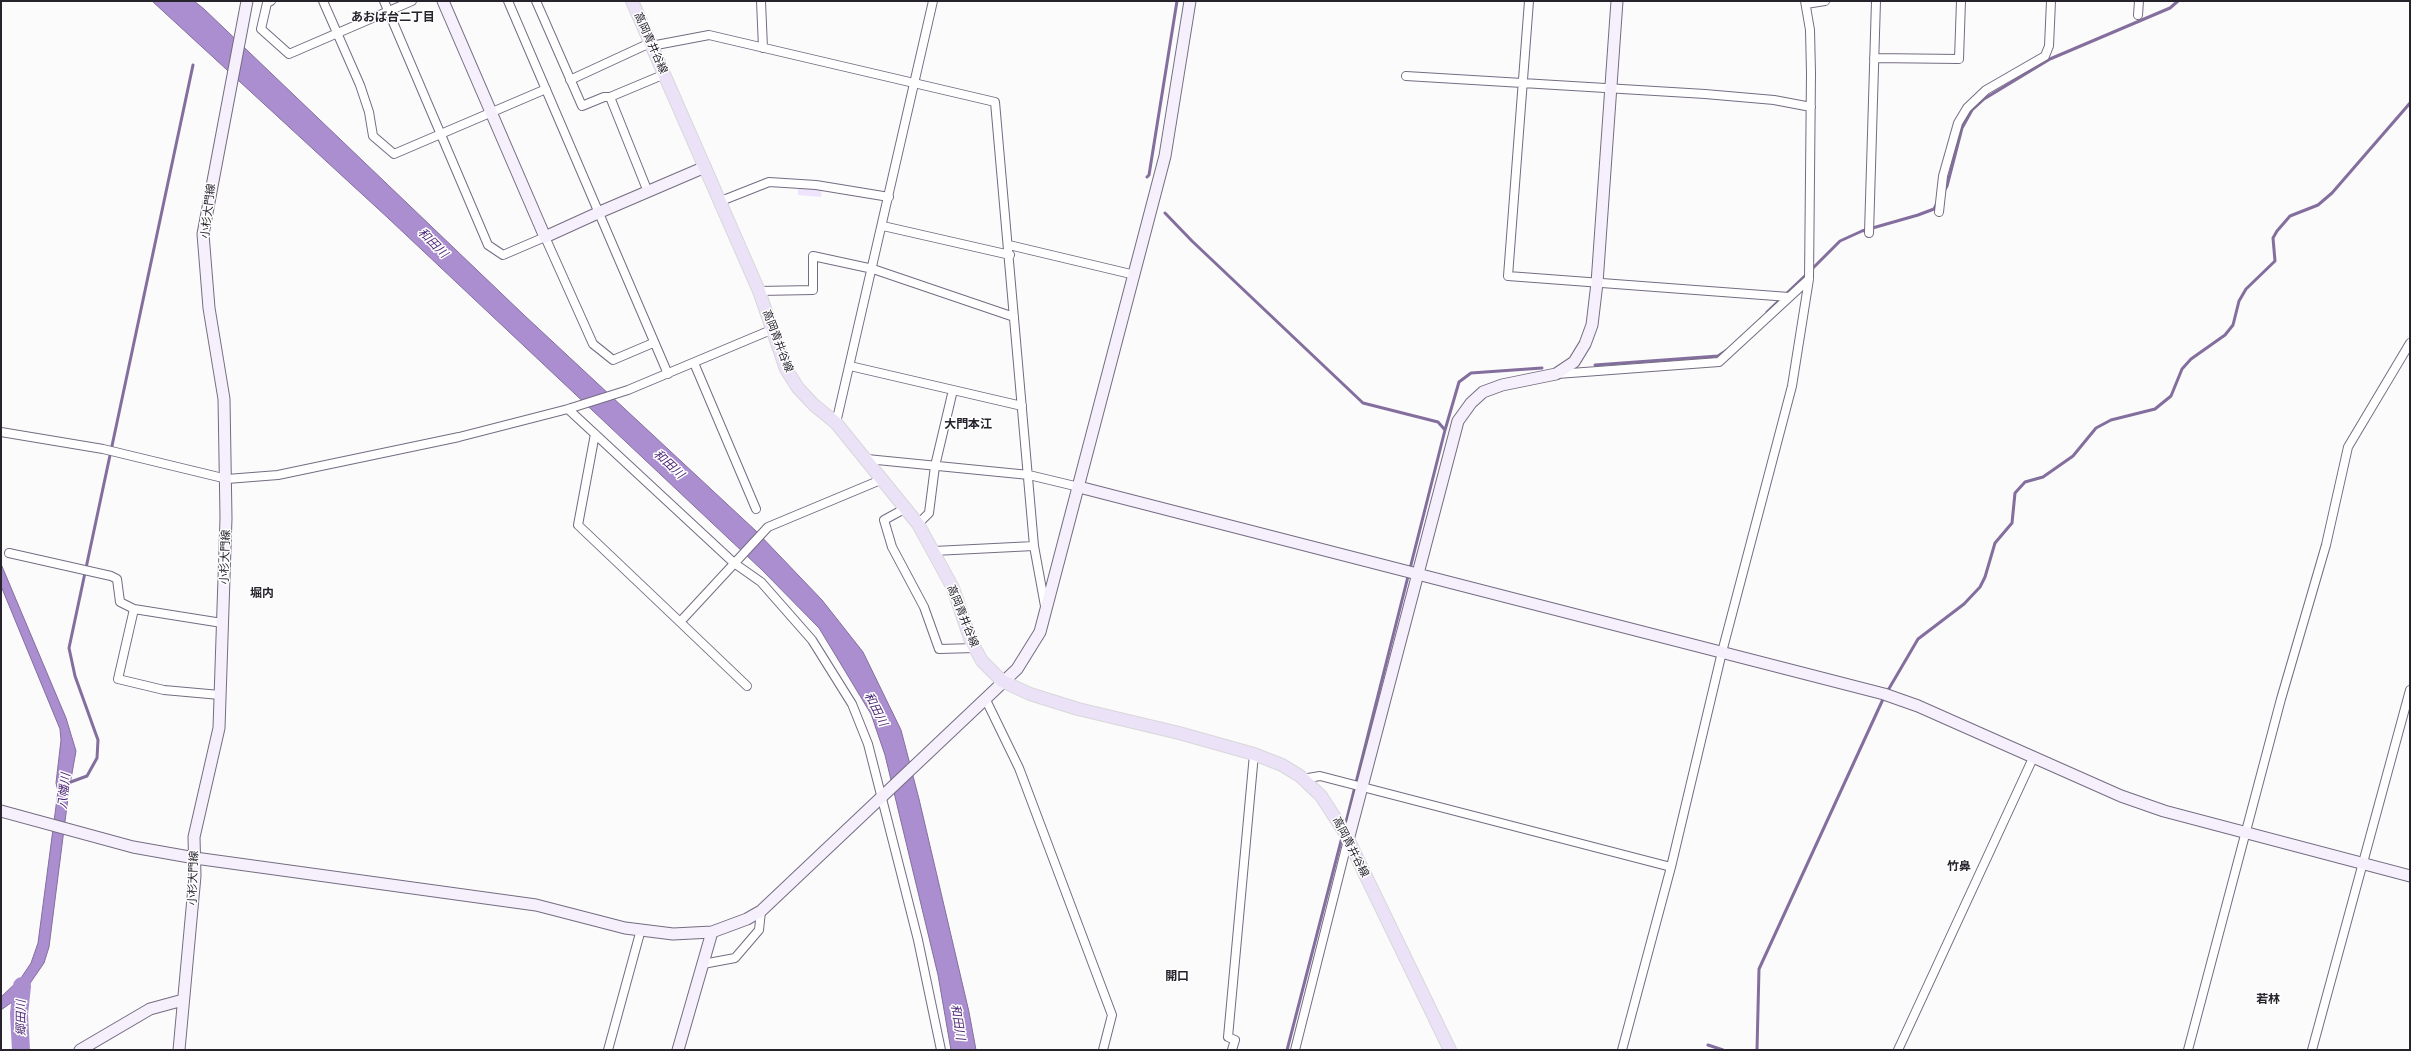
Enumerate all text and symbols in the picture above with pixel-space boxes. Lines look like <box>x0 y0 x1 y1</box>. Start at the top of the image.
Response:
district label: あおば台二丁目 <box>351 10 435 24</box>
street label: 高岡青井谷線 <box>632 10 670 76</box>
street label: 小杉大門線 <box>198 183 218 239</box>
water label: 和田川 <box>415 225 451 261</box>
street label: 高岡青井谷線 <box>760 308 796 374</box>
district label: 大門本江 <box>944 417 992 431</box>
water label: 和田川 <box>651 446 687 482</box>
street label: 小杉大門線 <box>217 529 233 585</box>
street label: 高岡青井谷線 <box>945 583 981 649</box>
district label: 堀内 <box>250 586 274 600</box>
water label: 和田川 <box>861 690 891 728</box>
water label: 八幡川 <box>55 772 73 810</box>
street label: 高岡青井谷線 <box>1330 815 1372 879</box>
street label: 小杉大門線 <box>185 850 201 906</box>
district label: 竹鼻 <box>1947 859 1971 873</box>
district label: 開口 <box>1165 969 1189 983</box>
district label: 若林 <box>2256 992 2280 1006</box>
water label: 郷田川 <box>14 1000 28 1036</box>
water label: 和田川 <box>948 1003 968 1041</box>

